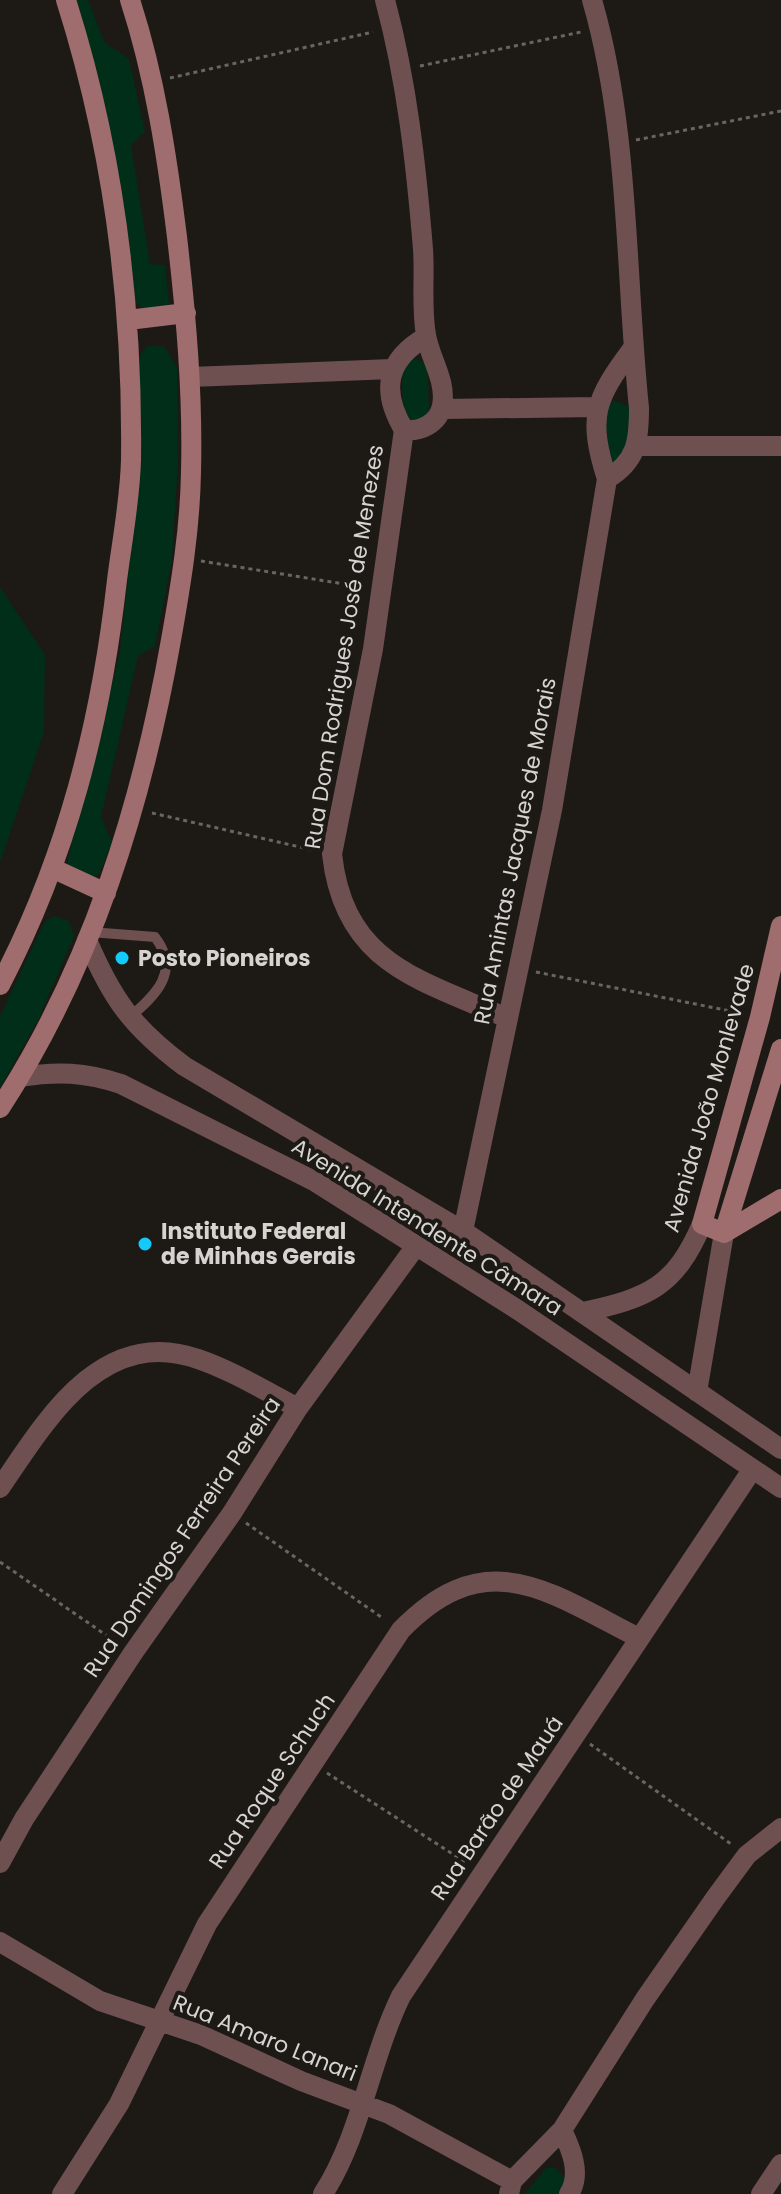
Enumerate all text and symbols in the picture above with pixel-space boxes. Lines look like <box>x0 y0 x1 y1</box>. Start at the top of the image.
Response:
street label: Rua Dom Rodrigues José de Menezes <box>297 443 391 851</box>
street label: Rua Amintas Jacques de Morais <box>466 675 564 1027</box>
place label: Posto Pioneiros <box>138 943 310 974</box>
marker: Posto Pioneiros <box>113 949 131 967</box>
street label: Avenida João Monlevade <box>656 960 762 1236</box>
street label: Avenida Intendente Câmara <box>286 1131 568 1323</box>
place label: Instituto Federal de Minhas Gerais <box>161 1216 356 1272</box>
marker: Instituto Federal de Minhas Gerais <box>136 1235 154 1253</box>
street label: Rua Domingos Ferreira Pereira <box>76 1391 288 1683</box>
street label: Rua Roque Schuch <box>202 1687 342 1875</box>
street label: Rua Barão de Mauá <box>424 1709 570 1907</box>
street label: Rua Amaro Lanari <box>168 1987 362 2089</box>

